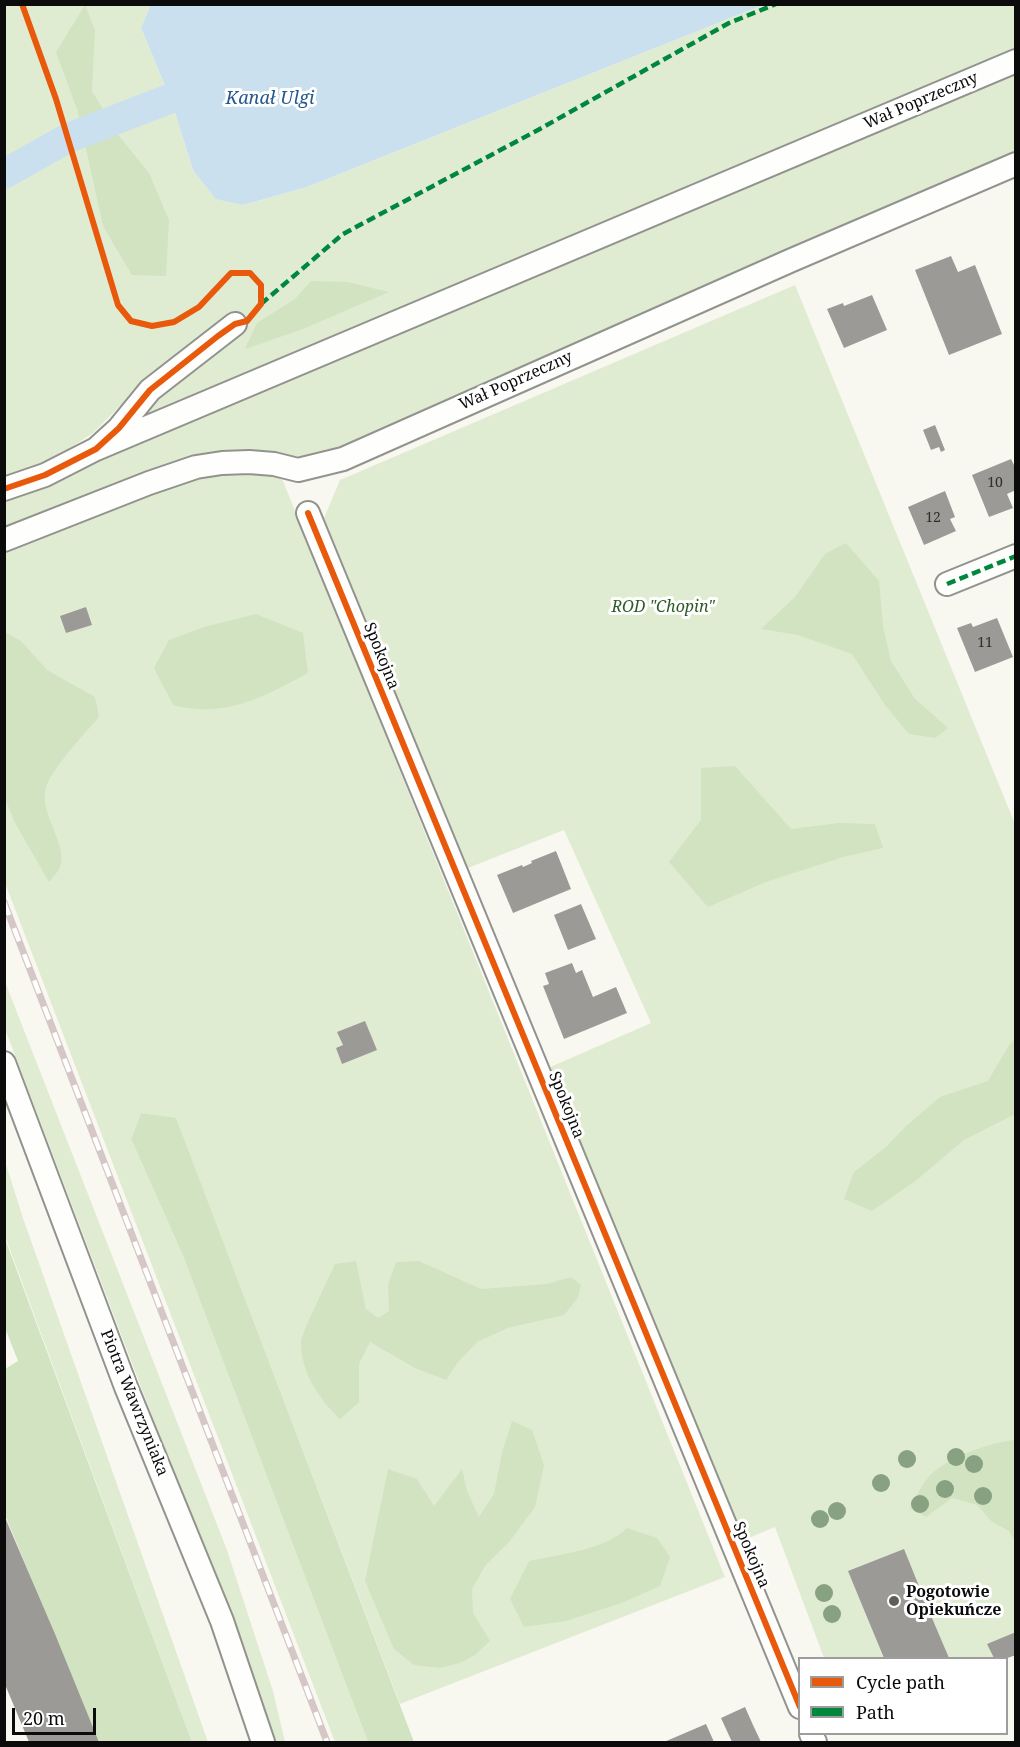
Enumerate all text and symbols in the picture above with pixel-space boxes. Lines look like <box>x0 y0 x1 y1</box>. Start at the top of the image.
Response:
street label: Wał Poprzeczny <box>861 68 981 134</box>
water label: Kanał Ulgi <box>226 88 314 110</box>
street label: Wał Poprzeczny <box>456 347 576 415</box>
house number: 10 <box>987 475 1003 491</box>
house number: 12 <box>925 510 941 526</box>
park label: ROD "Chopin" <box>612 597 714 617</box>
street label: Spokojna <box>359 620 403 692</box>
house number: 11 <box>977 635 993 651</box>
street label: Spokojna <box>544 1069 588 1141</box>
street label: Piotra Wawrzyniaka <box>96 1327 172 1479</box>
street label: Spokojna <box>728 1519 774 1591</box>
place label: Pogotowie Opiekuńcze <box>906 1582 1001 1620</box>
marker: Pogotowie Opiekuńcze <box>887 1594 901 1608</box>
legend <box>798 1657 1008 1735</box>
text: Cycle path <box>856 1670 945 1694</box>
scale bar <box>15 1696 99 1734</box>
text: Path <box>856 1700 895 1724</box>
text: 20 m <box>23 1706 65 1730</box>

